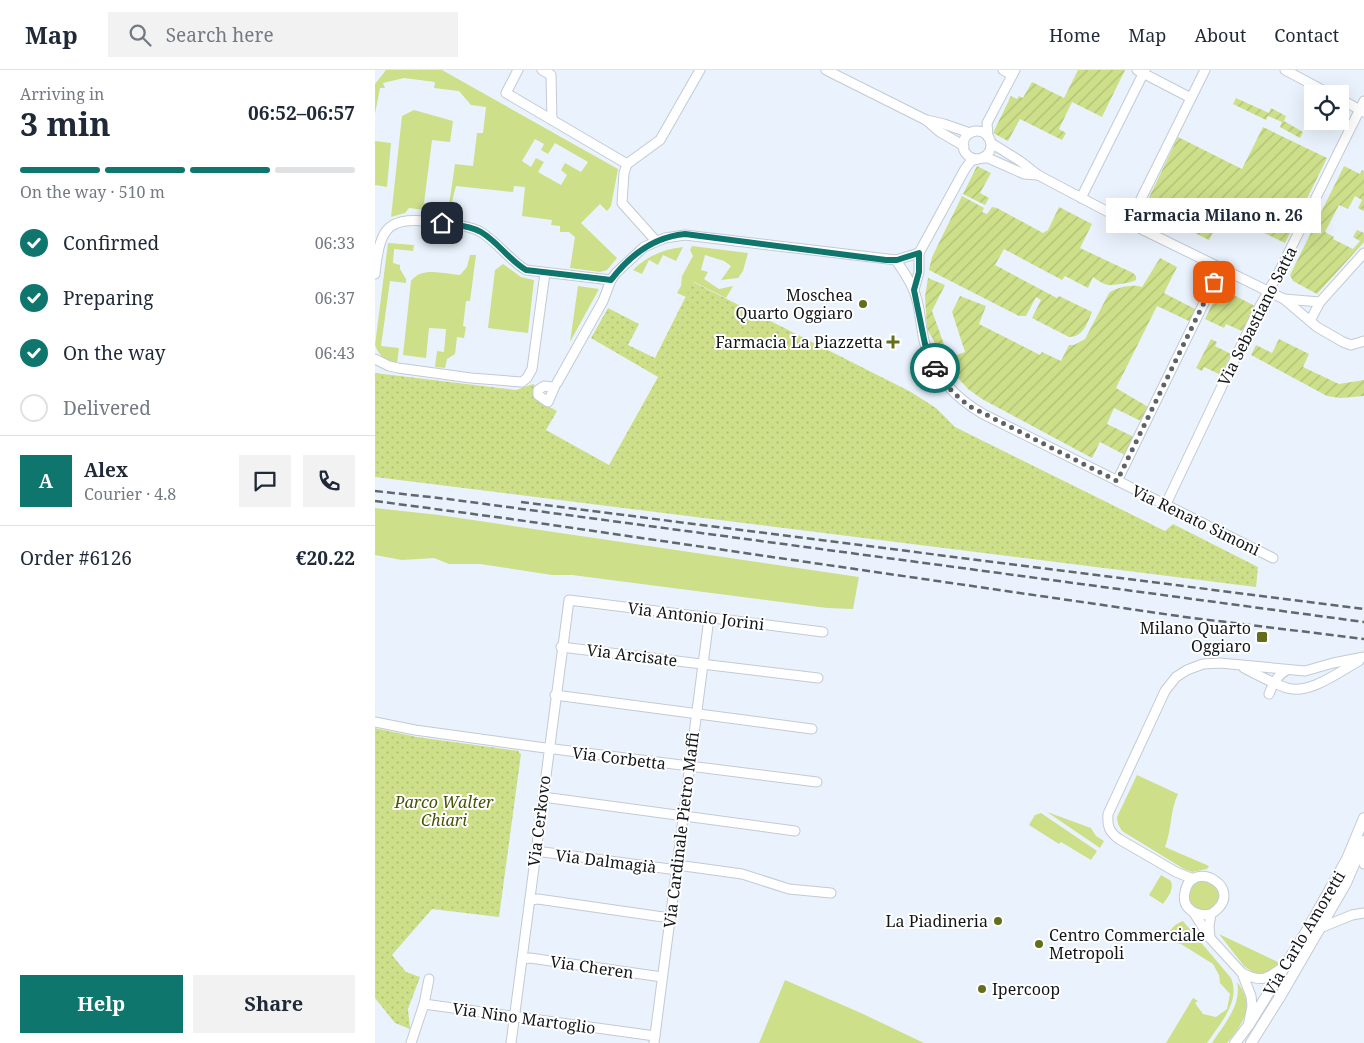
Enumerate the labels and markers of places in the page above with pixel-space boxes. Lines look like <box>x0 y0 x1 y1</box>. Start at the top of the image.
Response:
callout: Farmacia Milano n. 26 <box>1107 197 1321 232</box>
pin <box>421 202 463 244</box>
pin <box>1193 261 1235 303</box>
place label: Moschea Quarto Oggiaro <box>735 284 853 324</box>
marker: Moschea Quarto Oggiaro <box>857 298 869 310</box>
place label: Farmacia La Piazzetta <box>715 331 883 353</box>
marker: Farmacia La Piazzetta <box>887 336 899 348</box>
place label: Milano Quarto Oggiaro <box>1140 617 1251 657</box>
marker: Milano Quarto Oggiaro <box>1255 630 1269 644</box>
place label: La Piadineria <box>886 910 988 932</box>
marker: La Piadineria <box>992 915 1004 927</box>
place label: Centro Commerciale Metropoli <box>1049 924 1205 964</box>
marker: Centro Commerciale Metropoli <box>1033 938 1045 950</box>
place label: Ipercoop <box>992 978 1060 1000</box>
marker: Ipercoop <box>976 983 988 995</box>

